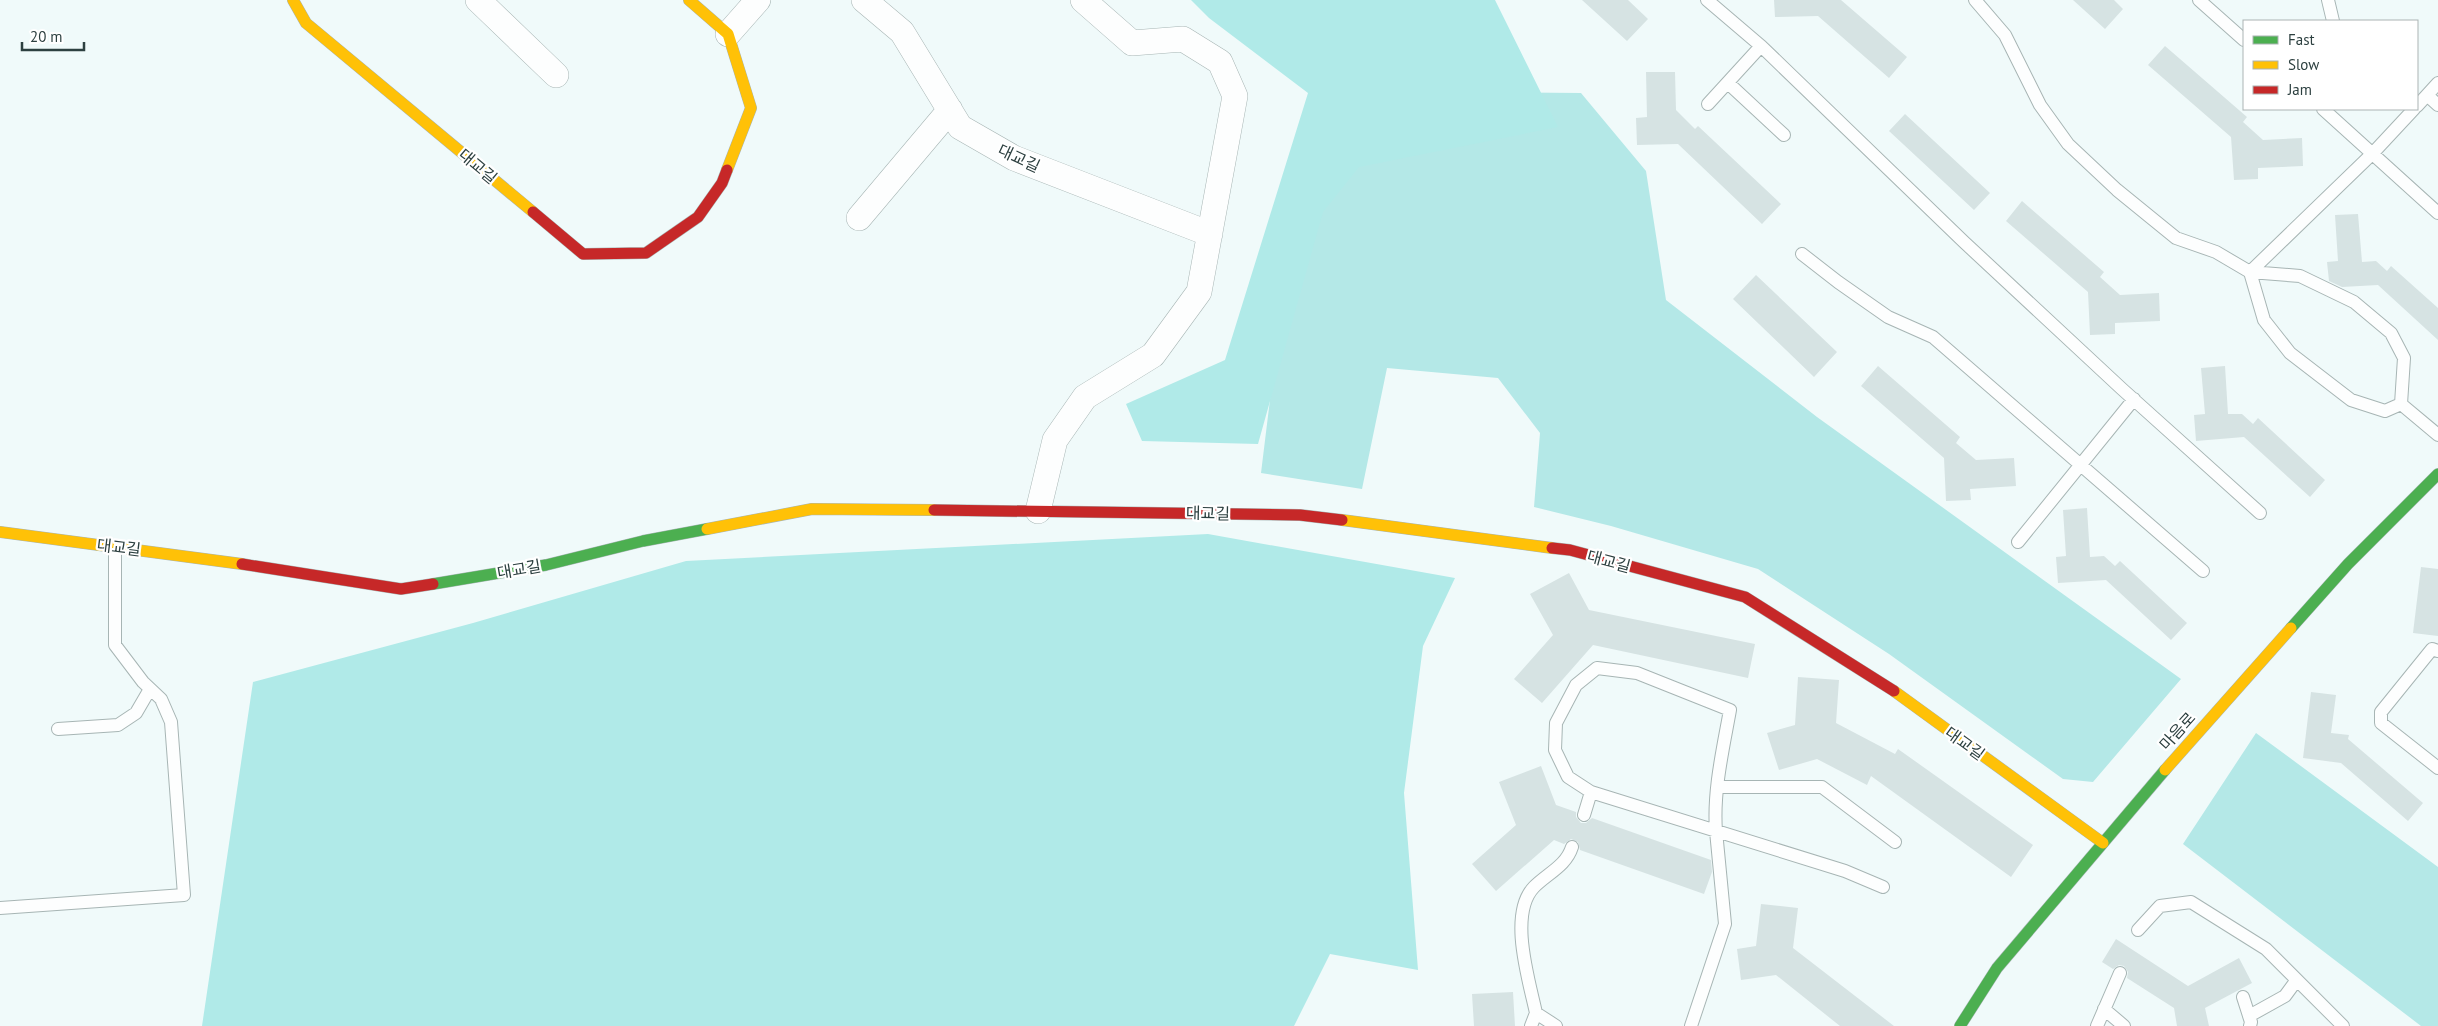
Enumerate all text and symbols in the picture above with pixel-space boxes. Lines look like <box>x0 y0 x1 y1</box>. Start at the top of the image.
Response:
scale bar <box>22 20 85 52</box>
legend <box>2243 20 2418 110</box>
text: 20 m <box>30 27 63 46</box>
text: Fast <box>2288 30 2315 49</box>
text: Slow <box>2288 55 2319 74</box>
text: Jam <box>2287 80 2312 99</box>
street label: 대교길 <box>995 140 1043 176</box>
street label: 대교길 <box>455 144 501 188</box>
street label: 대교길 <box>1186 503 1230 523</box>
street label: 대교길 <box>96 534 142 560</box>
street label: 대교길 <box>1585 546 1633 576</box>
street label: 대교길 <box>496 555 542 583</box>
street label: 마음로 <box>2155 708 2199 754</box>
street label: 대교길 <box>1941 722 1989 764</box>

